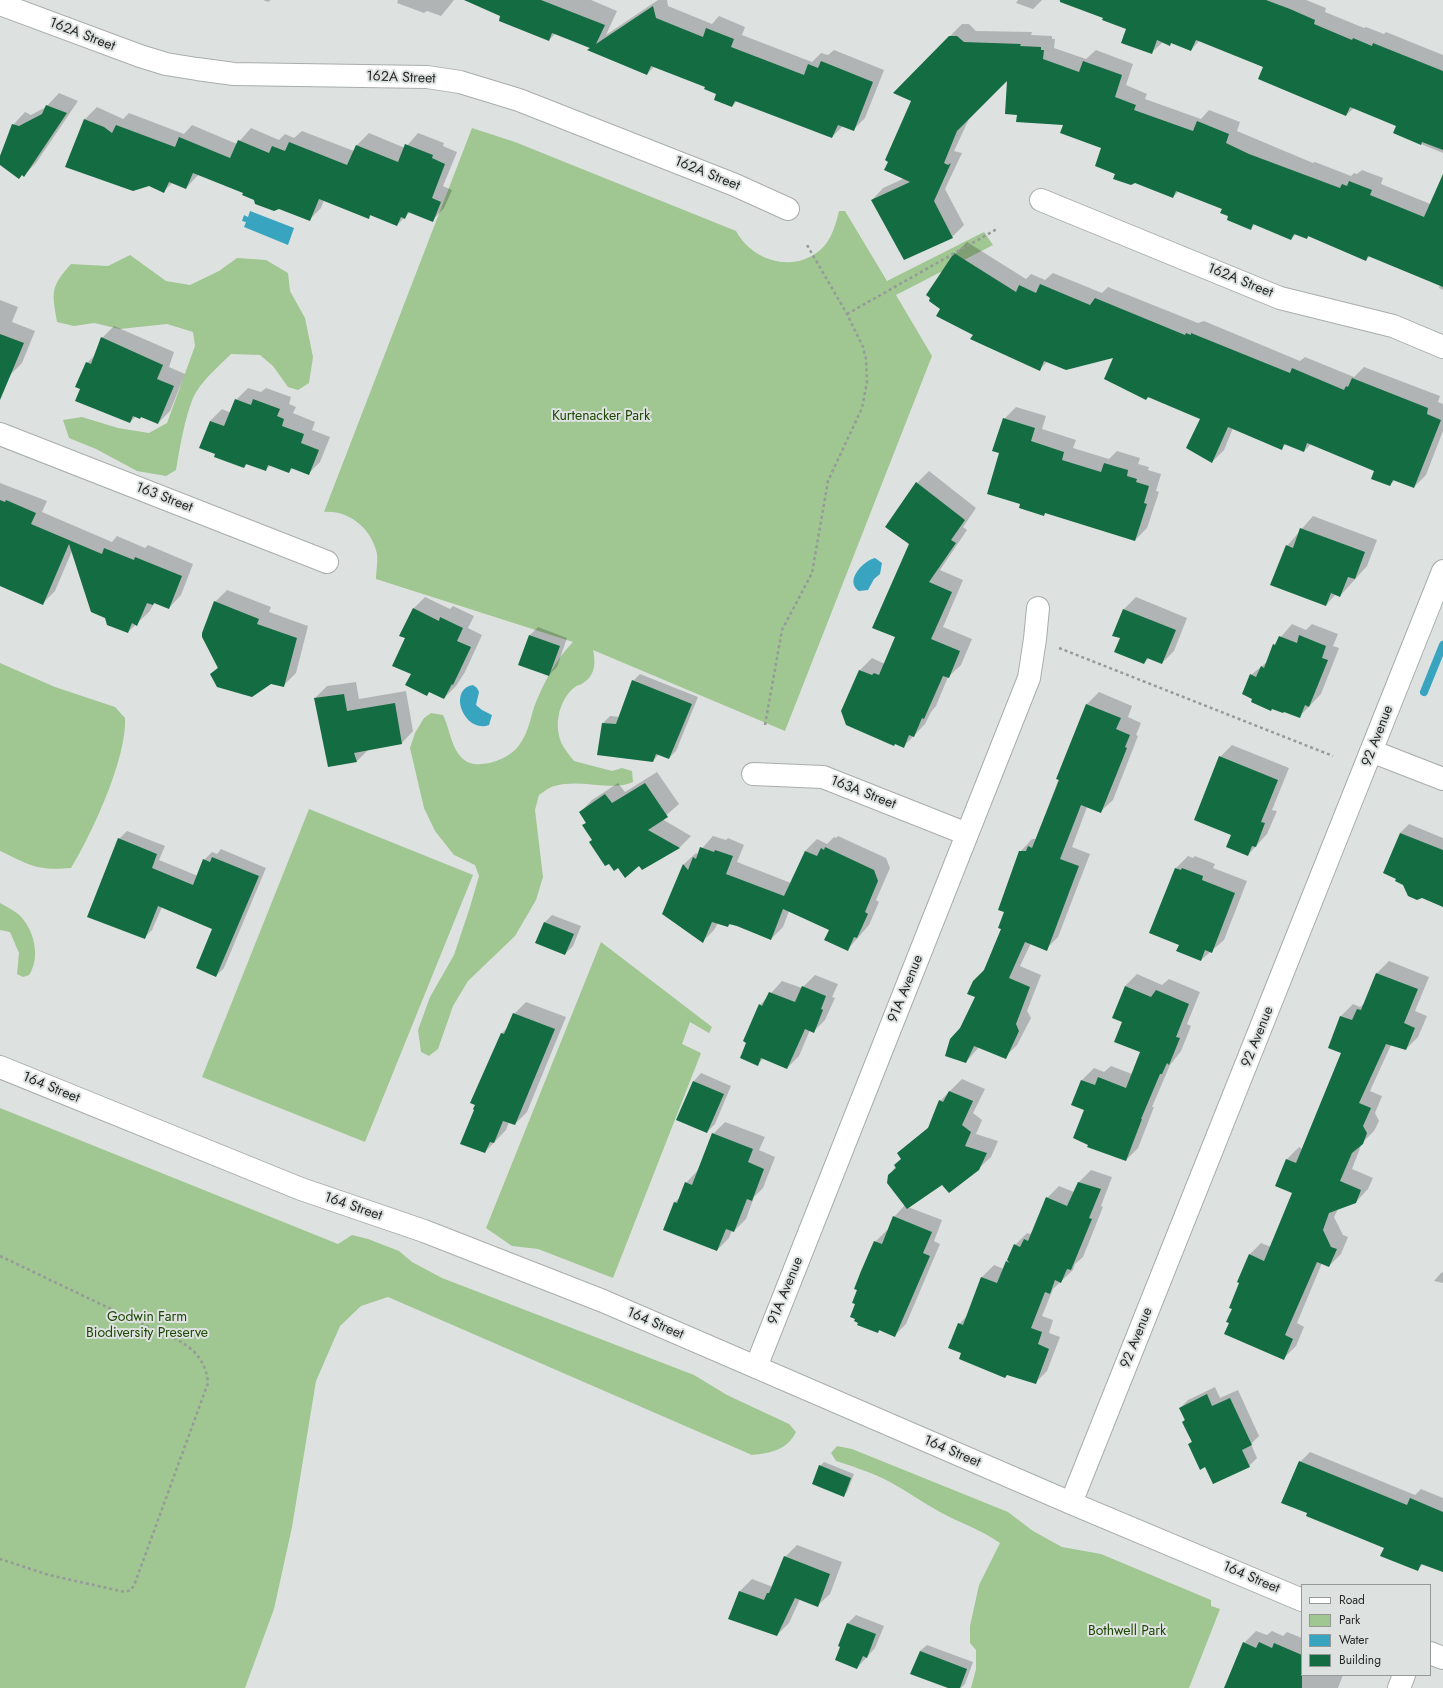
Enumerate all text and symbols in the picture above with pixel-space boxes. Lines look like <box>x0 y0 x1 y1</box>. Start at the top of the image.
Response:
street label: 162A Street <box>47 15 117 55</box>
street label: 162A Street <box>366 68 436 88</box>
street label: 162A Street <box>672 153 742 195</box>
street label: 162A Street <box>1205 260 1275 302</box>
park label: Kurtenacker Park <box>552 409 650 425</box>
street label: 163 Street <box>133 479 195 517</box>
street label: 92 Avenue <box>1359 703 1397 769</box>
street label: 163A Street <box>828 773 898 813</box>
street label: 91A Avenue <box>885 953 927 1025</box>
street label: 92 Avenue <box>1238 1004 1278 1070</box>
street label: 164 Street <box>20 1069 82 1107</box>
street label: 164 Street <box>322 1189 384 1225</box>
street label: 91A Avenue <box>765 1255 807 1327</box>
street label: 164 Street <box>624 1305 686 1343</box>
street label: 92 Avenue <box>1117 1305 1157 1371</box>
park label: Godwin Farm Biodiversity Preserve <box>86 1310 208 1342</box>
street label: 164 Street <box>921 1433 983 1471</box>
street label: 164 Street <box>1220 1559 1282 1597</box>
legend <box>1301 1584 1431 1676</box>
text: Road <box>1339 1591 1365 1609</box>
text: Park <box>1339 1611 1360 1629</box>
park label: Bothwell Park <box>1088 1624 1166 1640</box>
text: Water <box>1339 1631 1369 1649</box>
text: Building <box>1339 1651 1381 1669</box>

